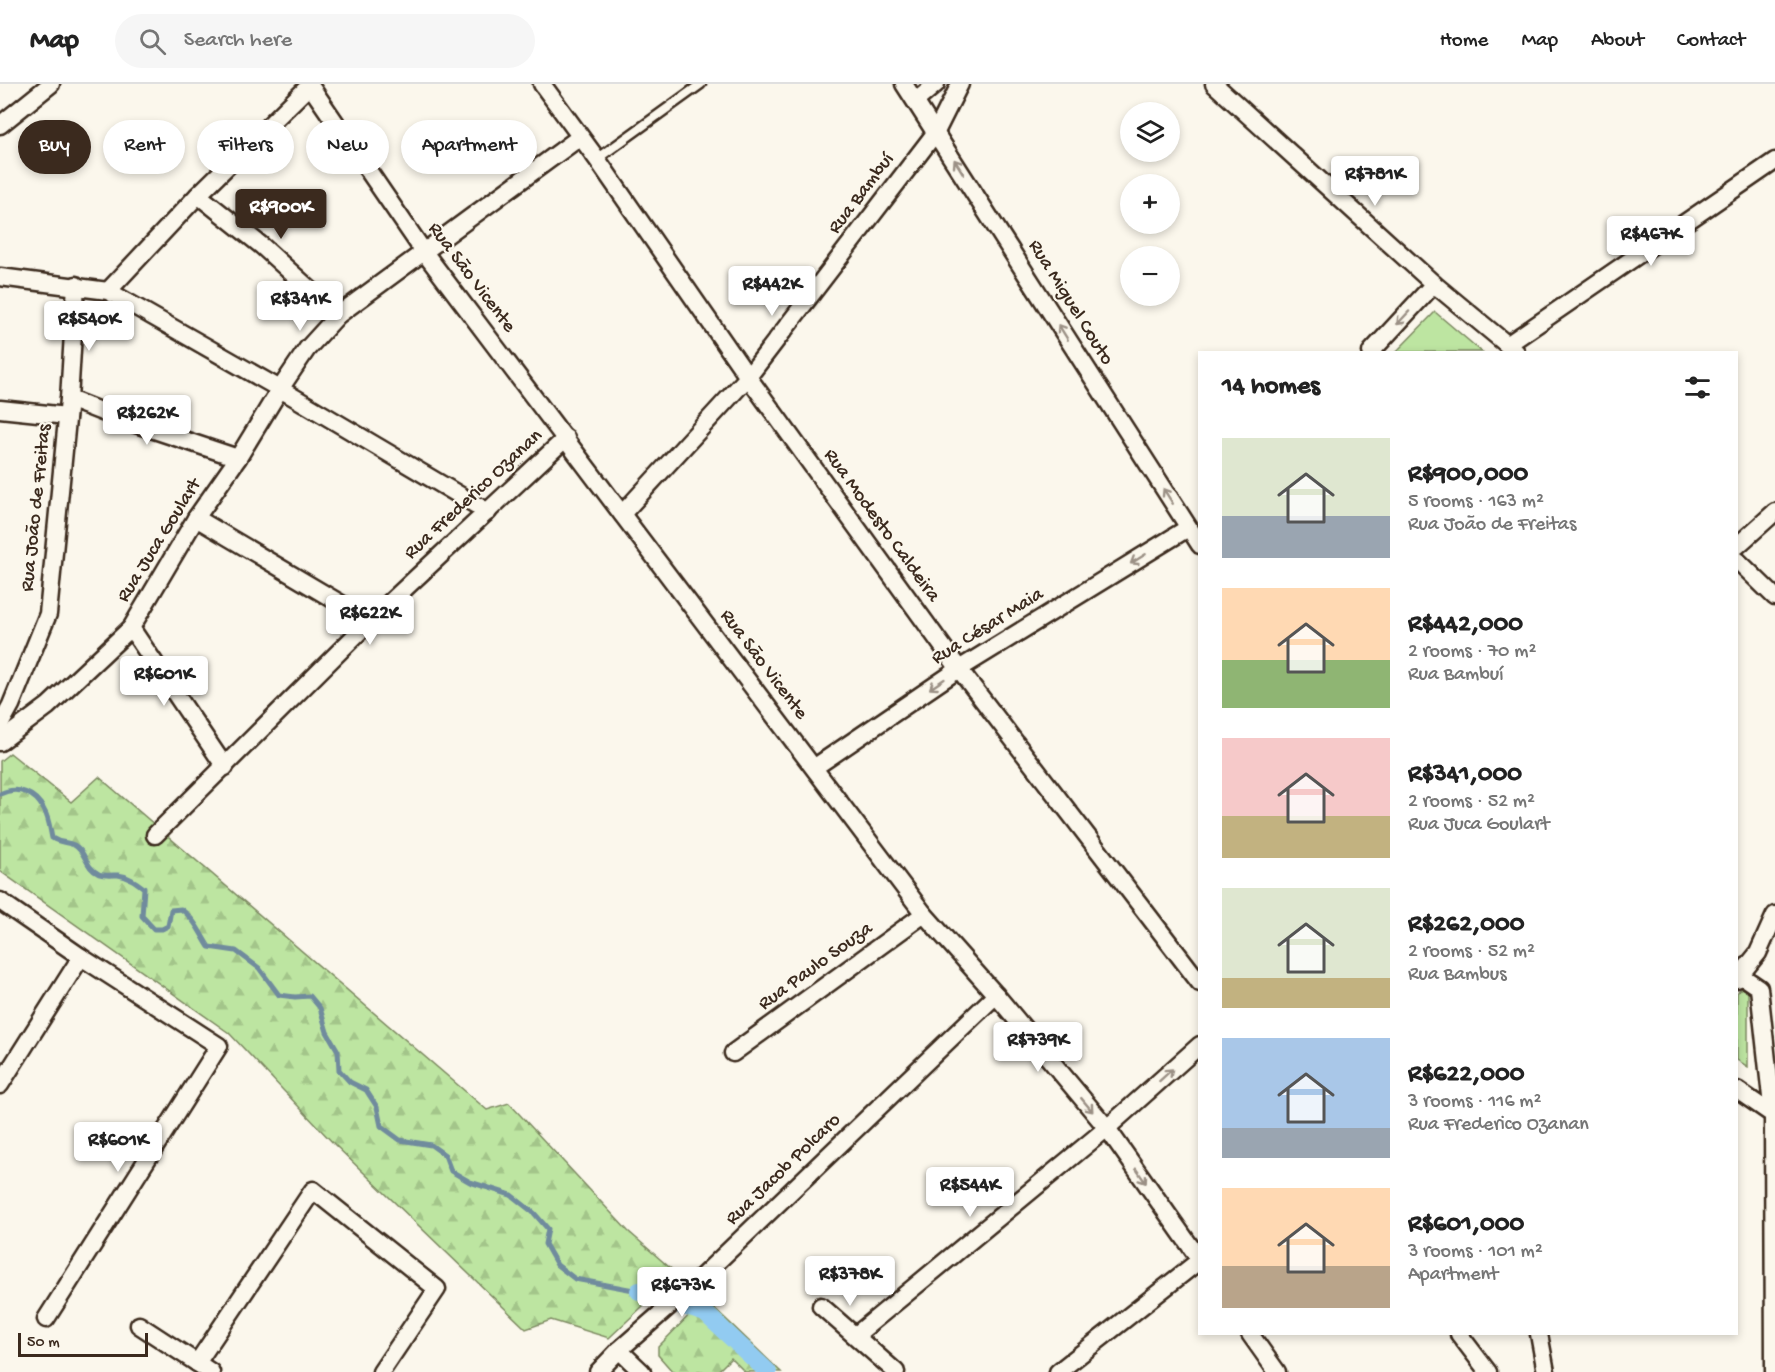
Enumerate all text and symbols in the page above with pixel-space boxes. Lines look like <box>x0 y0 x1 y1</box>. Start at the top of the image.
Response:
search box <box>115 14 535 68</box>
text: Map <box>30 25 79 58</box>
icon: search <box>136 25 169 58</box>
text: Search here <box>184 28 292 54</box>
text: Home <box>1440 29 1488 54</box>
text: Map <box>1521 29 1558 54</box>
text: About <box>1591 29 1644 54</box>
text: Contact <box>1677 29 1745 54</box>
map controls <box>1120 102 1180 306</box>
button: layers <box>1120 102 1180 162</box>
chip: Buy <box>18 120 91 174</box>
chip: Rent <box>103 120 185 174</box>
chip: Filters <box>197 120 294 174</box>
chip: New <box>306 120 389 174</box>
chip: Apartment <box>401 120 537 174</box>
street label: Rua Bambuí <box>824 148 900 239</box>
pin: R$781K <box>1326 156 1424 207</box>
one-way arrow <box>952 159 964 176</box>
text: R$781K <box>1345 164 1405 187</box>
button: + <box>1120 174 1180 234</box>
pin: R$900K <box>232 189 330 240</box>
text: R$900K <box>249 197 313 220</box>
pin: R$467K <box>1602 216 1700 267</box>
street label: Rua São Vicente <box>422 218 520 338</box>
text: R$467K <box>1621 224 1681 247</box>
street label: Rua Miguel Couto <box>1022 236 1118 370</box>
button: − <box>1120 246 1180 306</box>
pin: R$442K <box>723 266 821 317</box>
text: R$442K <box>742 274 802 297</box>
pin: R$341K <box>251 281 349 332</box>
text: R$341K <box>271 289 329 312</box>
pin: R$540K <box>40 301 138 352</box>
text: R$540K <box>58 309 120 332</box>
one-way arrow <box>1396 310 1410 325</box>
one-way arrow <box>1057 324 1069 341</box>
icon: filters <box>1681 371 1714 404</box>
text: 14 homes <box>1222 372 1320 403</box>
pin: R$262K <box>98 395 196 446</box>
text: R$262K <box>117 403 177 426</box>
street label: Rua João de Freitas <box>17 422 57 593</box>
street label: Rua Frederico Ozanan <box>400 425 548 565</box>
street label: Rua Modesto Caldeira <box>818 445 945 608</box>
text: R$900,000 <box>1408 460 1528 491</box>
icon: home <box>1270 462 1342 534</box>
street label: Rua Juca Goulart <box>113 473 208 607</box>
one-way arrow <box>1162 488 1174 505</box>
text: 5 rooms · 163 m² <box>1408 491 1544 514</box>
text: Rua João de Freitas <box>1408 514 1576 537</box>
one-way arrow <box>1130 553 1147 565</box>
street label: Rua César Maia <box>928 583 1049 671</box>
pin: R$622K <box>321 595 419 646</box>
text: R$622K <box>340 603 400 626</box>
street label: Rua São Vicente <box>714 605 812 725</box>
text: R$442,000 <box>1408 610 1523 641</box>
icon: home <box>1270 612 1342 684</box>
text: 2 rooms · 70 m² <box>1408 641 1536 664</box>
pin: R$601K <box>115 656 213 707</box>
text: R$601K <box>134 664 194 687</box>
text: Rua Bambuí <box>1408 664 1504 687</box>
one-way arrow <box>929 678 946 690</box>
text: R$341,000 <box>1408 760 1522 791</box>
icon: home <box>1270 762 1342 834</box>
text: 2 rooms · 52 m² <box>1408 791 1535 814</box>
text: Rua Juca Goulart <box>1408 814 1549 837</box>
text: R$262,000 <box>1408 910 1524 941</box>
icon: home <box>1270 912 1342 984</box>
street label: Rua Paulo Souza <box>754 917 878 1016</box>
text: 2 rooms · 52 m² <box>1408 941 1535 964</box>
text: Rua Bambus <box>1408 964 1507 987</box>
pin: R$739K <box>989 1022 1087 1073</box>
text: R$739K <box>1007 1030 1069 1053</box>
text: R$622,000 <box>1408 1060 1524 1091</box>
icon: home <box>1270 1062 1342 1134</box>
one-way arrow <box>1158 1068 1173 1082</box>
text: 3 rooms · 116 m² <box>1408 1091 1541 1114</box>
one-way arrow <box>1080 1097 1094 1112</box>
street label: Rua Jacob Polcaro <box>722 1109 846 1231</box>
text: Rua Frederico Ozanan <box>1408 1114 1589 1137</box>
pin: R$601K <box>69 1122 167 1173</box>
text: R$601K <box>88 1130 148 1153</box>
pin: R$544K <box>921 1167 1019 1218</box>
one-way arrow <box>1135 1168 1147 1184</box>
text: R$544K <box>940 1175 1000 1198</box>
text: R$601,000 <box>1408 1210 1524 1241</box>
icon: home <box>1270 1212 1342 1284</box>
text: 3 rooms · 101 m² <box>1408 1241 1543 1264</box>
pin: R$378K <box>801 1256 899 1307</box>
text: R$378K <box>819 1264 881 1287</box>
text: Apartment <box>1408 1264 1498 1287</box>
pin: R$673K <box>633 1267 731 1318</box>
text: R$673K <box>651 1275 713 1298</box>
scale bar <box>18 1330 148 1358</box>
text: 50 m <box>27 1334 60 1353</box>

